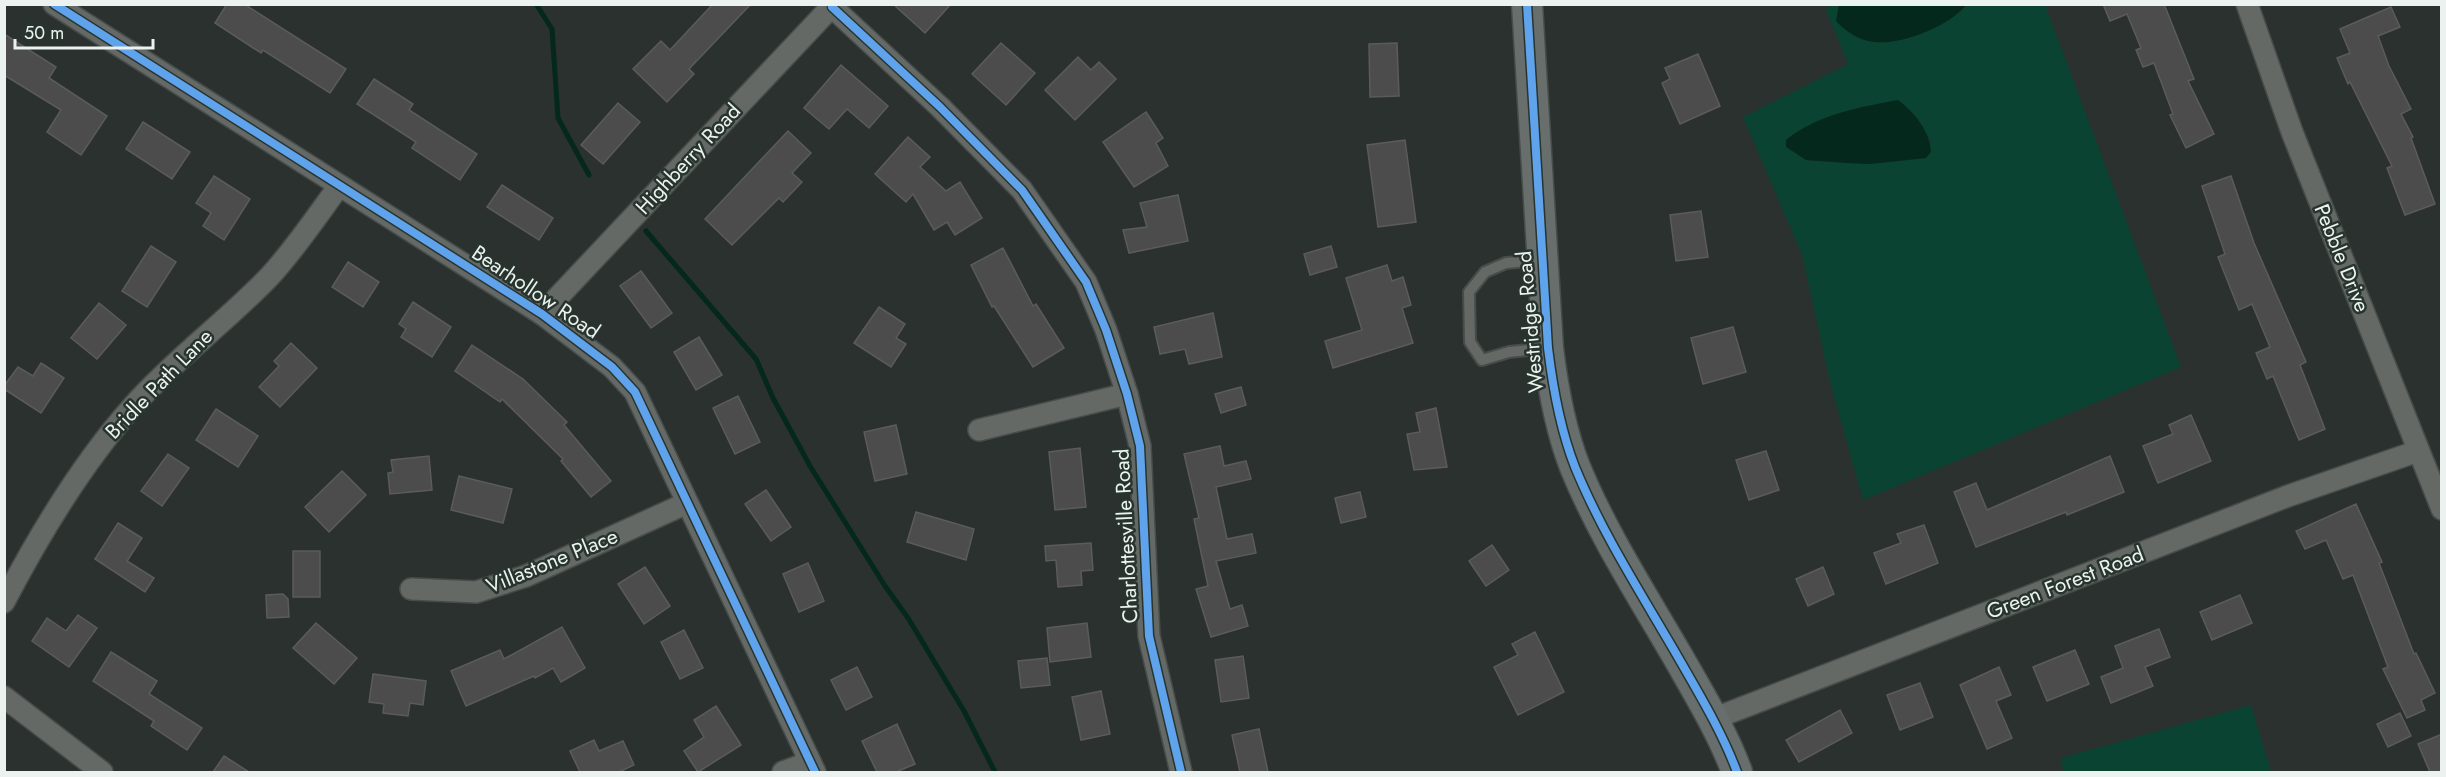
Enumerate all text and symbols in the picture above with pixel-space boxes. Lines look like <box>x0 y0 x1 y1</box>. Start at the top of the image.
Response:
scale bar <box>15 12 153 50</box>
text: 50 m <box>24 20 64 46</box>
street label: Highberry Road <box>629 97 747 221</box>
street label: Pebble Drive <box>2307 199 2377 317</box>
street label: Bearhollow Road <box>466 238 606 346</box>
street label: Westridge Road <box>1509 250 1551 394</box>
street label: Bridle Path Lane <box>99 322 220 446</box>
street label: Charlottesville Road <box>1106 448 1146 624</box>
street label: Villastone Place <box>482 521 622 601</box>
street label: Green Forest Road <box>1982 539 2148 627</box>

